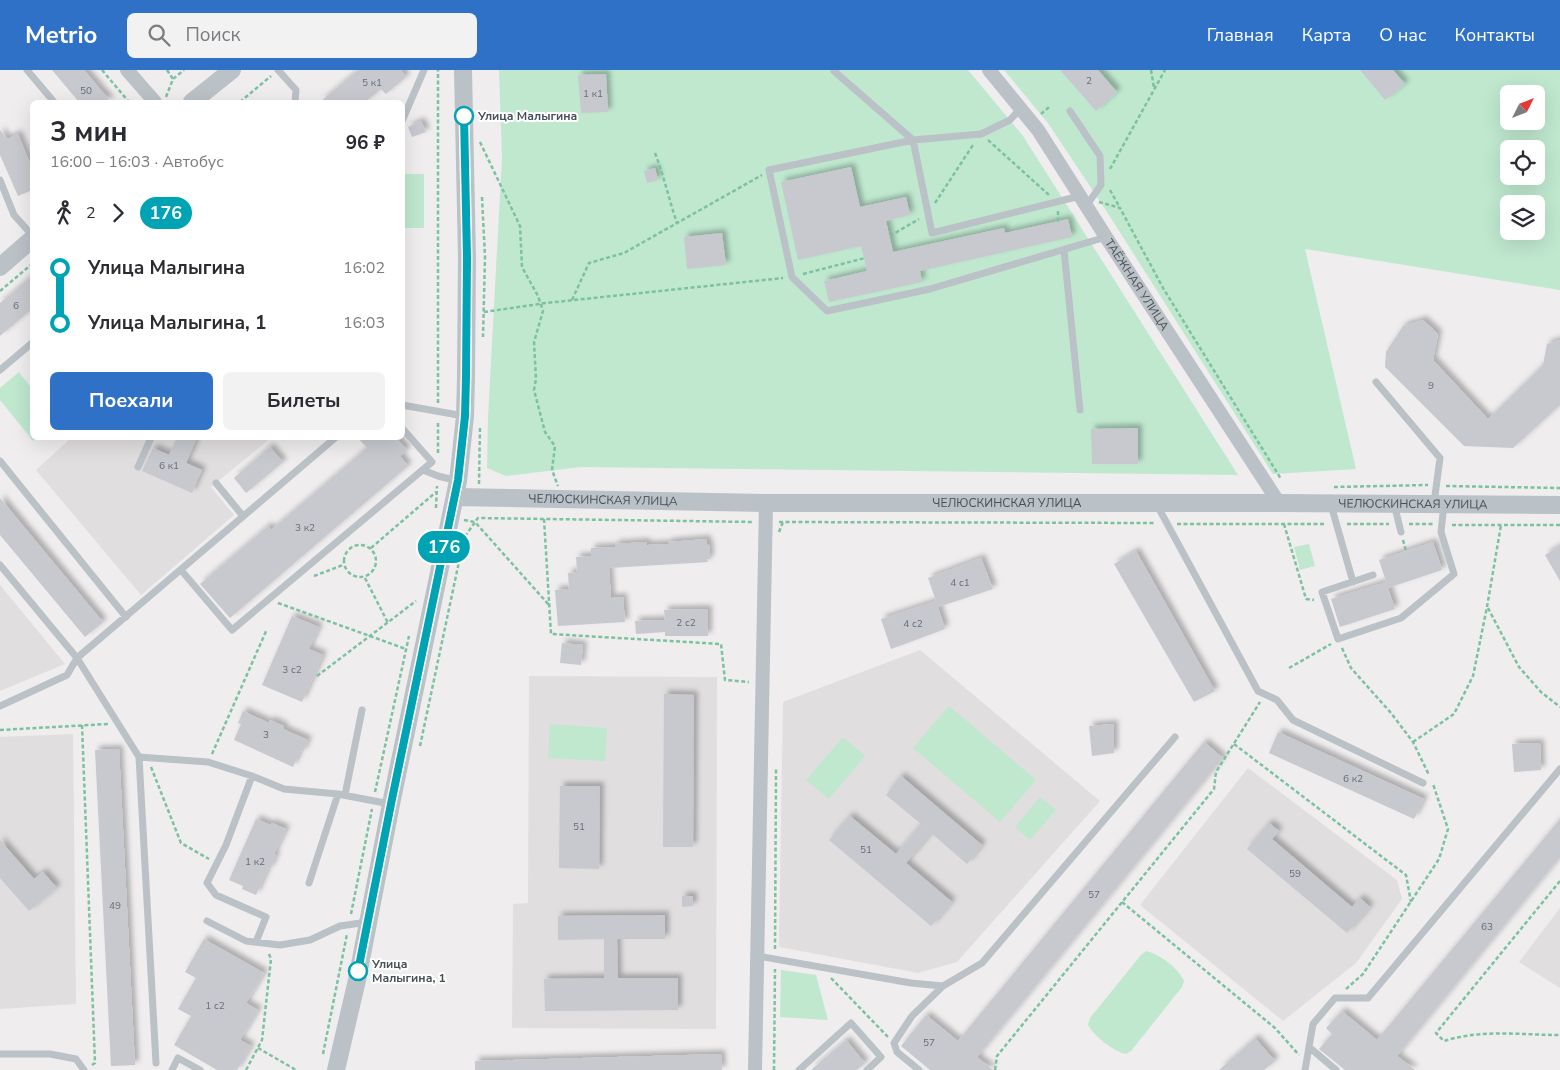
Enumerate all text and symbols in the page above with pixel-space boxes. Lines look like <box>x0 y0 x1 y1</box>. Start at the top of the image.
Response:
search box <box>127 13 477 58</box>
text: Metrio <box>25 19 97 51</box>
icon: search <box>145 21 173 49</box>
text: Поиск <box>185 22 241 48</box>
text: Главная <box>1207 23 1274 47</box>
text: Карта <box>1302 23 1351 47</box>
text: О нас <box>1379 23 1427 47</box>
text: Контакты <box>1455 23 1535 47</box>
house number: 2 <box>1086 74 1092 88</box>
house number: 5 к1 <box>362 76 382 90</box>
house number: 50 <box>80 84 92 98</box>
north arrow <box>1500 85 1545 130</box>
map controls <box>1500 85 1545 240</box>
house number: 1 к1 <box>583 87 603 101</box>
marker: Улица Малыгина <box>454 106 474 126</box>
place label: Улица Малыгина <box>477 108 577 124</box>
text: 3 мин <box>50 113 127 151</box>
text: 96 ₽ <box>346 130 385 156</box>
button: locate <box>1500 140 1545 185</box>
text: 16:00 – 16:03 · Автобус <box>50 151 224 173</box>
button: layers <box>1500 195 1545 240</box>
icon: walk <box>50 199 78 227</box>
icon: forward <box>104 199 132 227</box>
text: 176 <box>150 201 182 225</box>
text: 2 <box>86 202 96 224</box>
street label: ТАЁЖНАЯ УЛИЦА <box>1101 236 1173 334</box>
text: Улица Малыгина <box>88 255 245 281</box>
text: 16:02 <box>343 257 385 279</box>
house number: 6 <box>13 299 19 313</box>
text: Улица Малыгина, 1 <box>88 310 266 336</box>
text: 16:03 <box>343 312 385 334</box>
button: Поехали <box>50 372 213 430</box>
button: Билеты <box>223 372 385 430</box>
house number: 9 <box>1428 379 1434 393</box>
house number: 6 к1 <box>159 459 179 473</box>
street label: ЧЕЛЮСКИНСКАЯ УЛИЦА <box>528 490 678 509</box>
street label: ЧЕЛЮСКИНСКАЯ УЛИЦА <box>932 495 1082 511</box>
street label: ЧЕЛЮСКИНСКАЯ УЛИЦА <box>1338 495 1488 512</box>
house number: 3 к2 <box>295 521 315 535</box>
line badge: 176 <box>415 531 473 563</box>
text: 176 <box>428 535 460 559</box>
house number: 4 с1 <box>950 576 970 590</box>
house number: 2 с2 <box>676 616 696 630</box>
house number: 4 с2 <box>903 617 923 631</box>
house number: 3 с2 <box>282 663 302 677</box>
house number: 3 <box>263 728 269 742</box>
house number: 6 к2 <box>1343 772 1363 786</box>
house number: 51 <box>573 820 585 834</box>
house number: 51 <box>860 843 872 857</box>
house number: 1 к2 <box>245 855 265 869</box>
house number: 59 <box>1289 867 1301 881</box>
house number: 57 <box>1088 888 1100 902</box>
house number: 49 <box>109 899 121 913</box>
house number: 63 <box>1481 920 1493 934</box>
place label: Улица Малыгина, 1 <box>371 956 446 986</box>
marker: Улица Малыгина, 1 <box>348 961 368 981</box>
house number: 1 с2 <box>205 999 225 1013</box>
house number: 57 <box>923 1036 935 1050</box>

